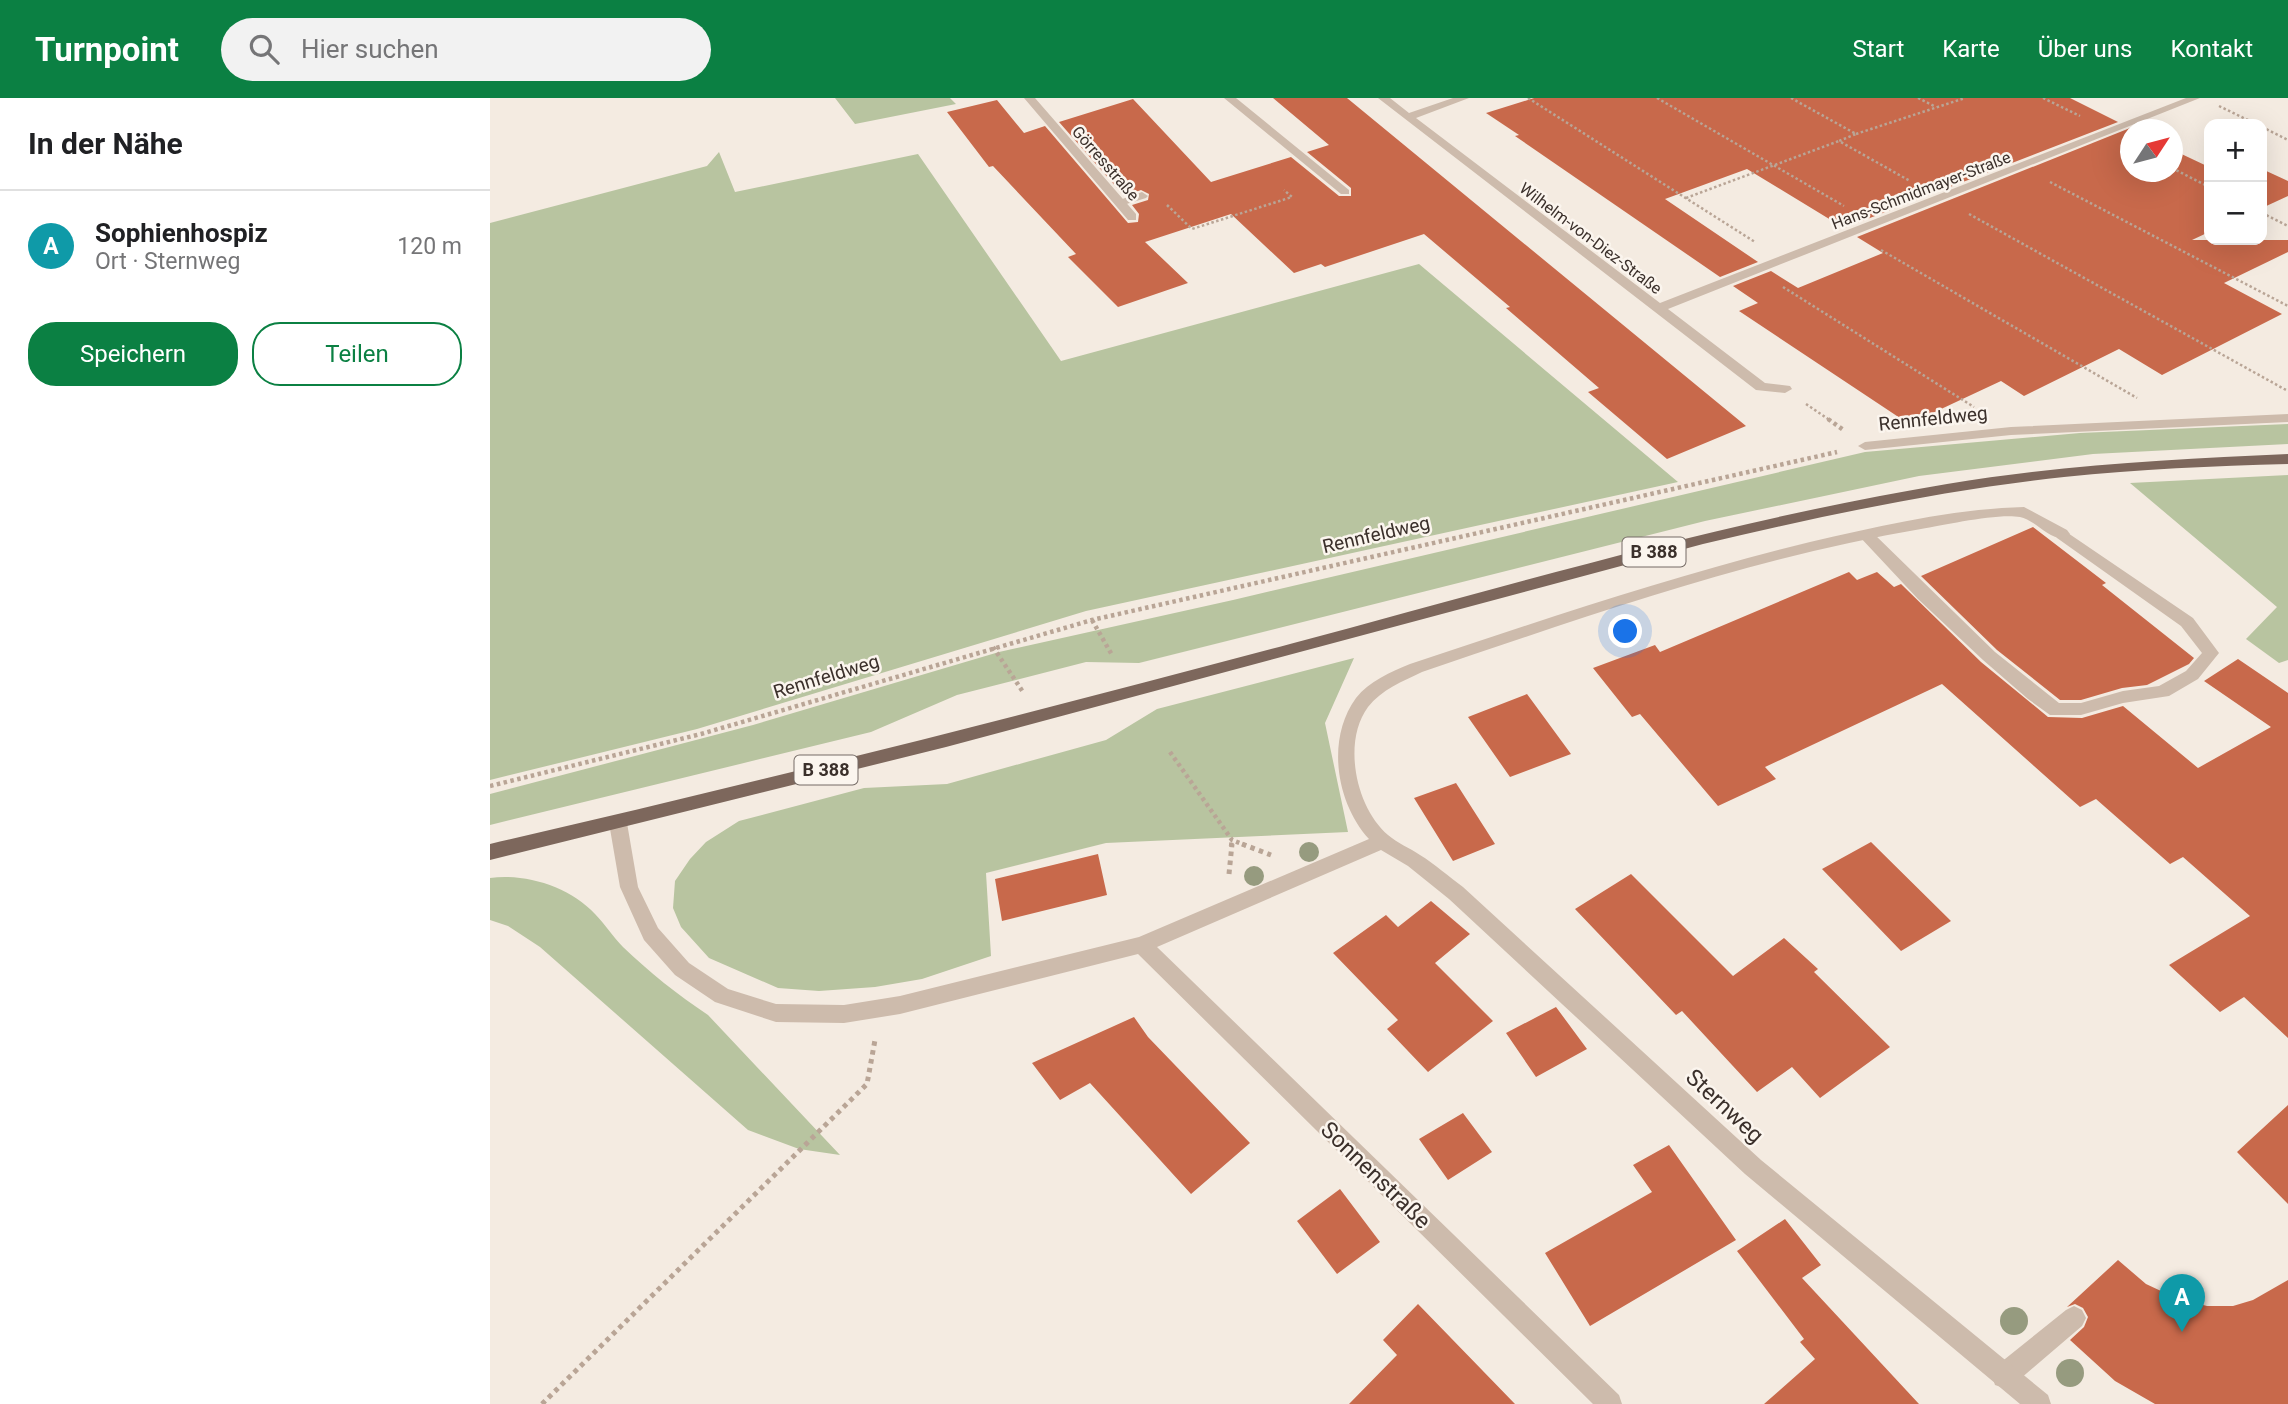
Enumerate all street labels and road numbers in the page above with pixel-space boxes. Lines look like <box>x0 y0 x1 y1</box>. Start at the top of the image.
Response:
street label: Görresstraße <box>1068 122 1143 205</box>
street label: Hans-Schmidmayer-Straße <box>1829 148 2013 233</box>
street label: Wilhelm-von-Diez-Straße <box>1516 179 1666 298</box>
street label: Rennfeldweg <box>1877 401 1989 436</box>
street label: Rennfeldweg <box>1320 511 1432 558</box>
road number: B 388 <box>1622 538 1686 566</box>
street label: Rennfeldweg <box>770 649 882 703</box>
road number: B 388 <box>794 756 858 784</box>
street label: Sternweg <box>1680 1064 1769 1149</box>
street label: Sonnenstraße <box>1315 1116 1436 1234</box>

